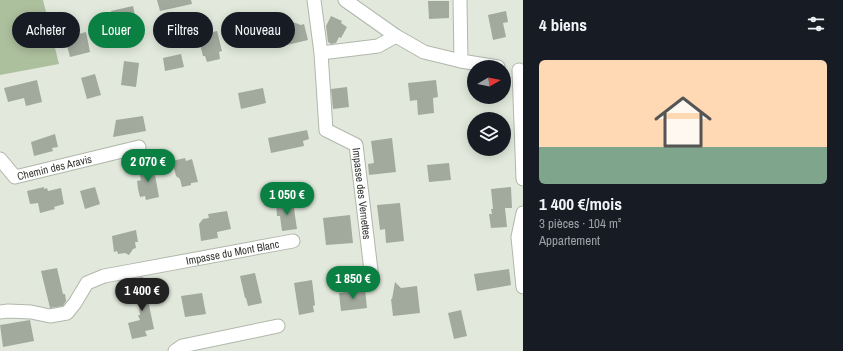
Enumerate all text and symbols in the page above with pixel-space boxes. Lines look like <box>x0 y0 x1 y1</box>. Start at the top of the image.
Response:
chip: Acheter <box>12 12 80 48</box>
chip: Louer <box>88 12 145 48</box>
chip: Filtres <box>153 12 213 48</box>
chip: Nouveau <box>221 12 295 48</box>
text: 4 biens <box>539 13 587 36</box>
icon: filters <box>805 13 827 35</box>
north arrow <box>467 60 511 104</box>
map controls <box>467 60 511 156</box>
icon: home <box>647 86 719 158</box>
button: layers <box>467 112 511 156</box>
street label: Impasse des Vernettes <box>349 147 374 240</box>
pin: 2 070 € <box>111 149 185 183</box>
street label: Chemin des Aravis <box>16 152 94 183</box>
text: 2 070 € <box>130 153 166 170</box>
pin: 1 050 € <box>250 182 324 216</box>
text: 1 050 € <box>269 186 305 203</box>
text: 1 400 €/mois <box>539 192 622 215</box>
text: 3 pièces · 104 m² <box>539 215 621 232</box>
text: Appartement <box>539 232 600 249</box>
street label: Impasse du Mont Blanc <box>185 237 281 268</box>
pin: 1 850 € <box>316 266 390 300</box>
text: 1 850 € <box>335 270 371 287</box>
pin: 1 400 € <box>105 278 179 312</box>
text: 1 400 € <box>124 282 160 299</box>

